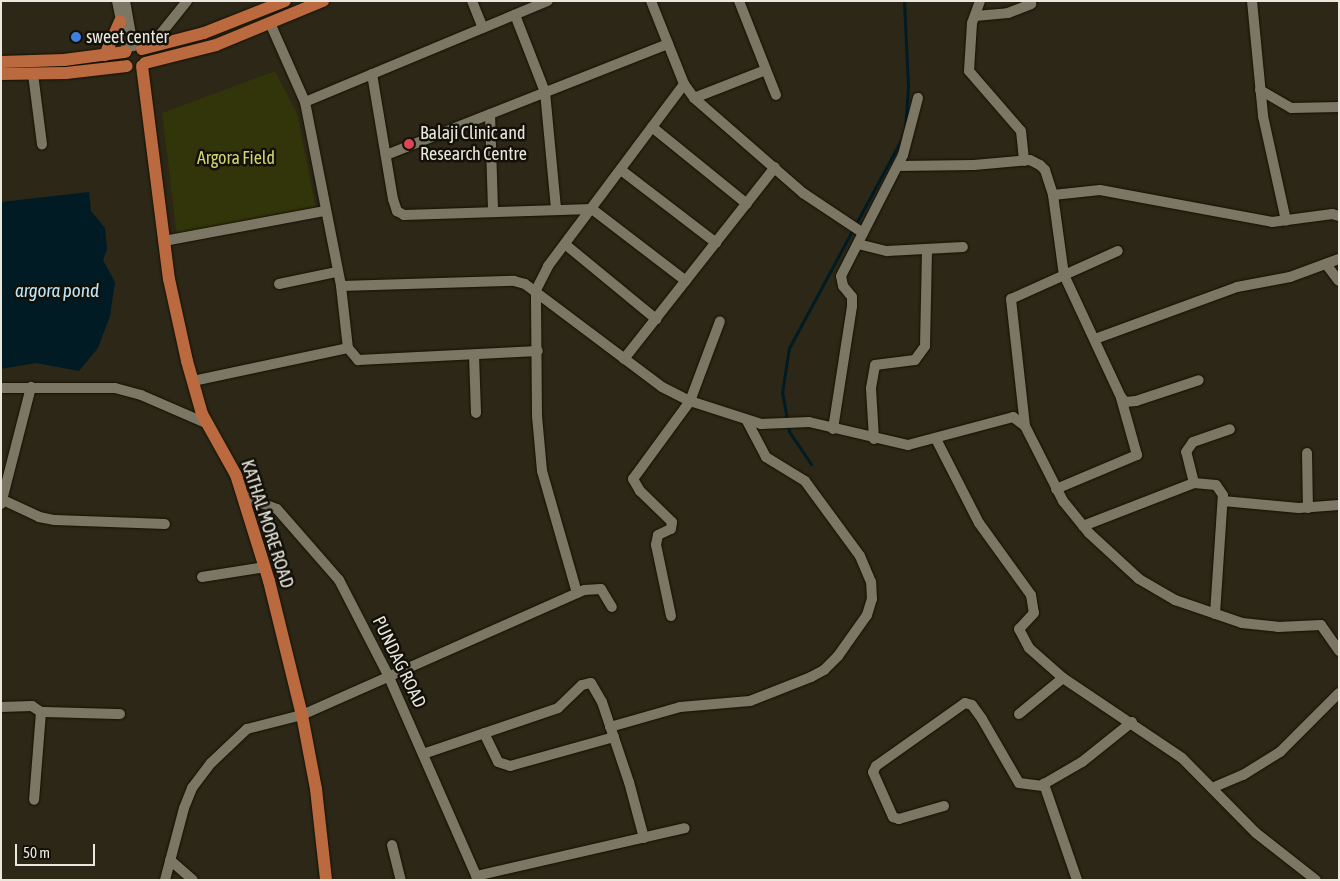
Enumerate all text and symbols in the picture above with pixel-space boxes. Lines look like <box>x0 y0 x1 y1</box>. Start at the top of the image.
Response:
place label: sweet center <box>86 26 169 48</box>
marker: sweet center <box>70 31 82 43</box>
place label: Balaji Clinic and Research Centre <box>420 123 527 166</box>
marker: Balaji Clinic and Research Centre <box>402 137 416 151</box>
park label: Argora Field <box>197 147 275 169</box>
water label: argora pond <box>15 280 99 302</box>
street label: KATHAL MORE ROAD <box>236 457 298 591</box>
street label: PUNDAG ROAD <box>368 613 430 711</box>
scale bar <box>18 834 98 866</box>
text: 50 m <box>23 844 50 861</box>

